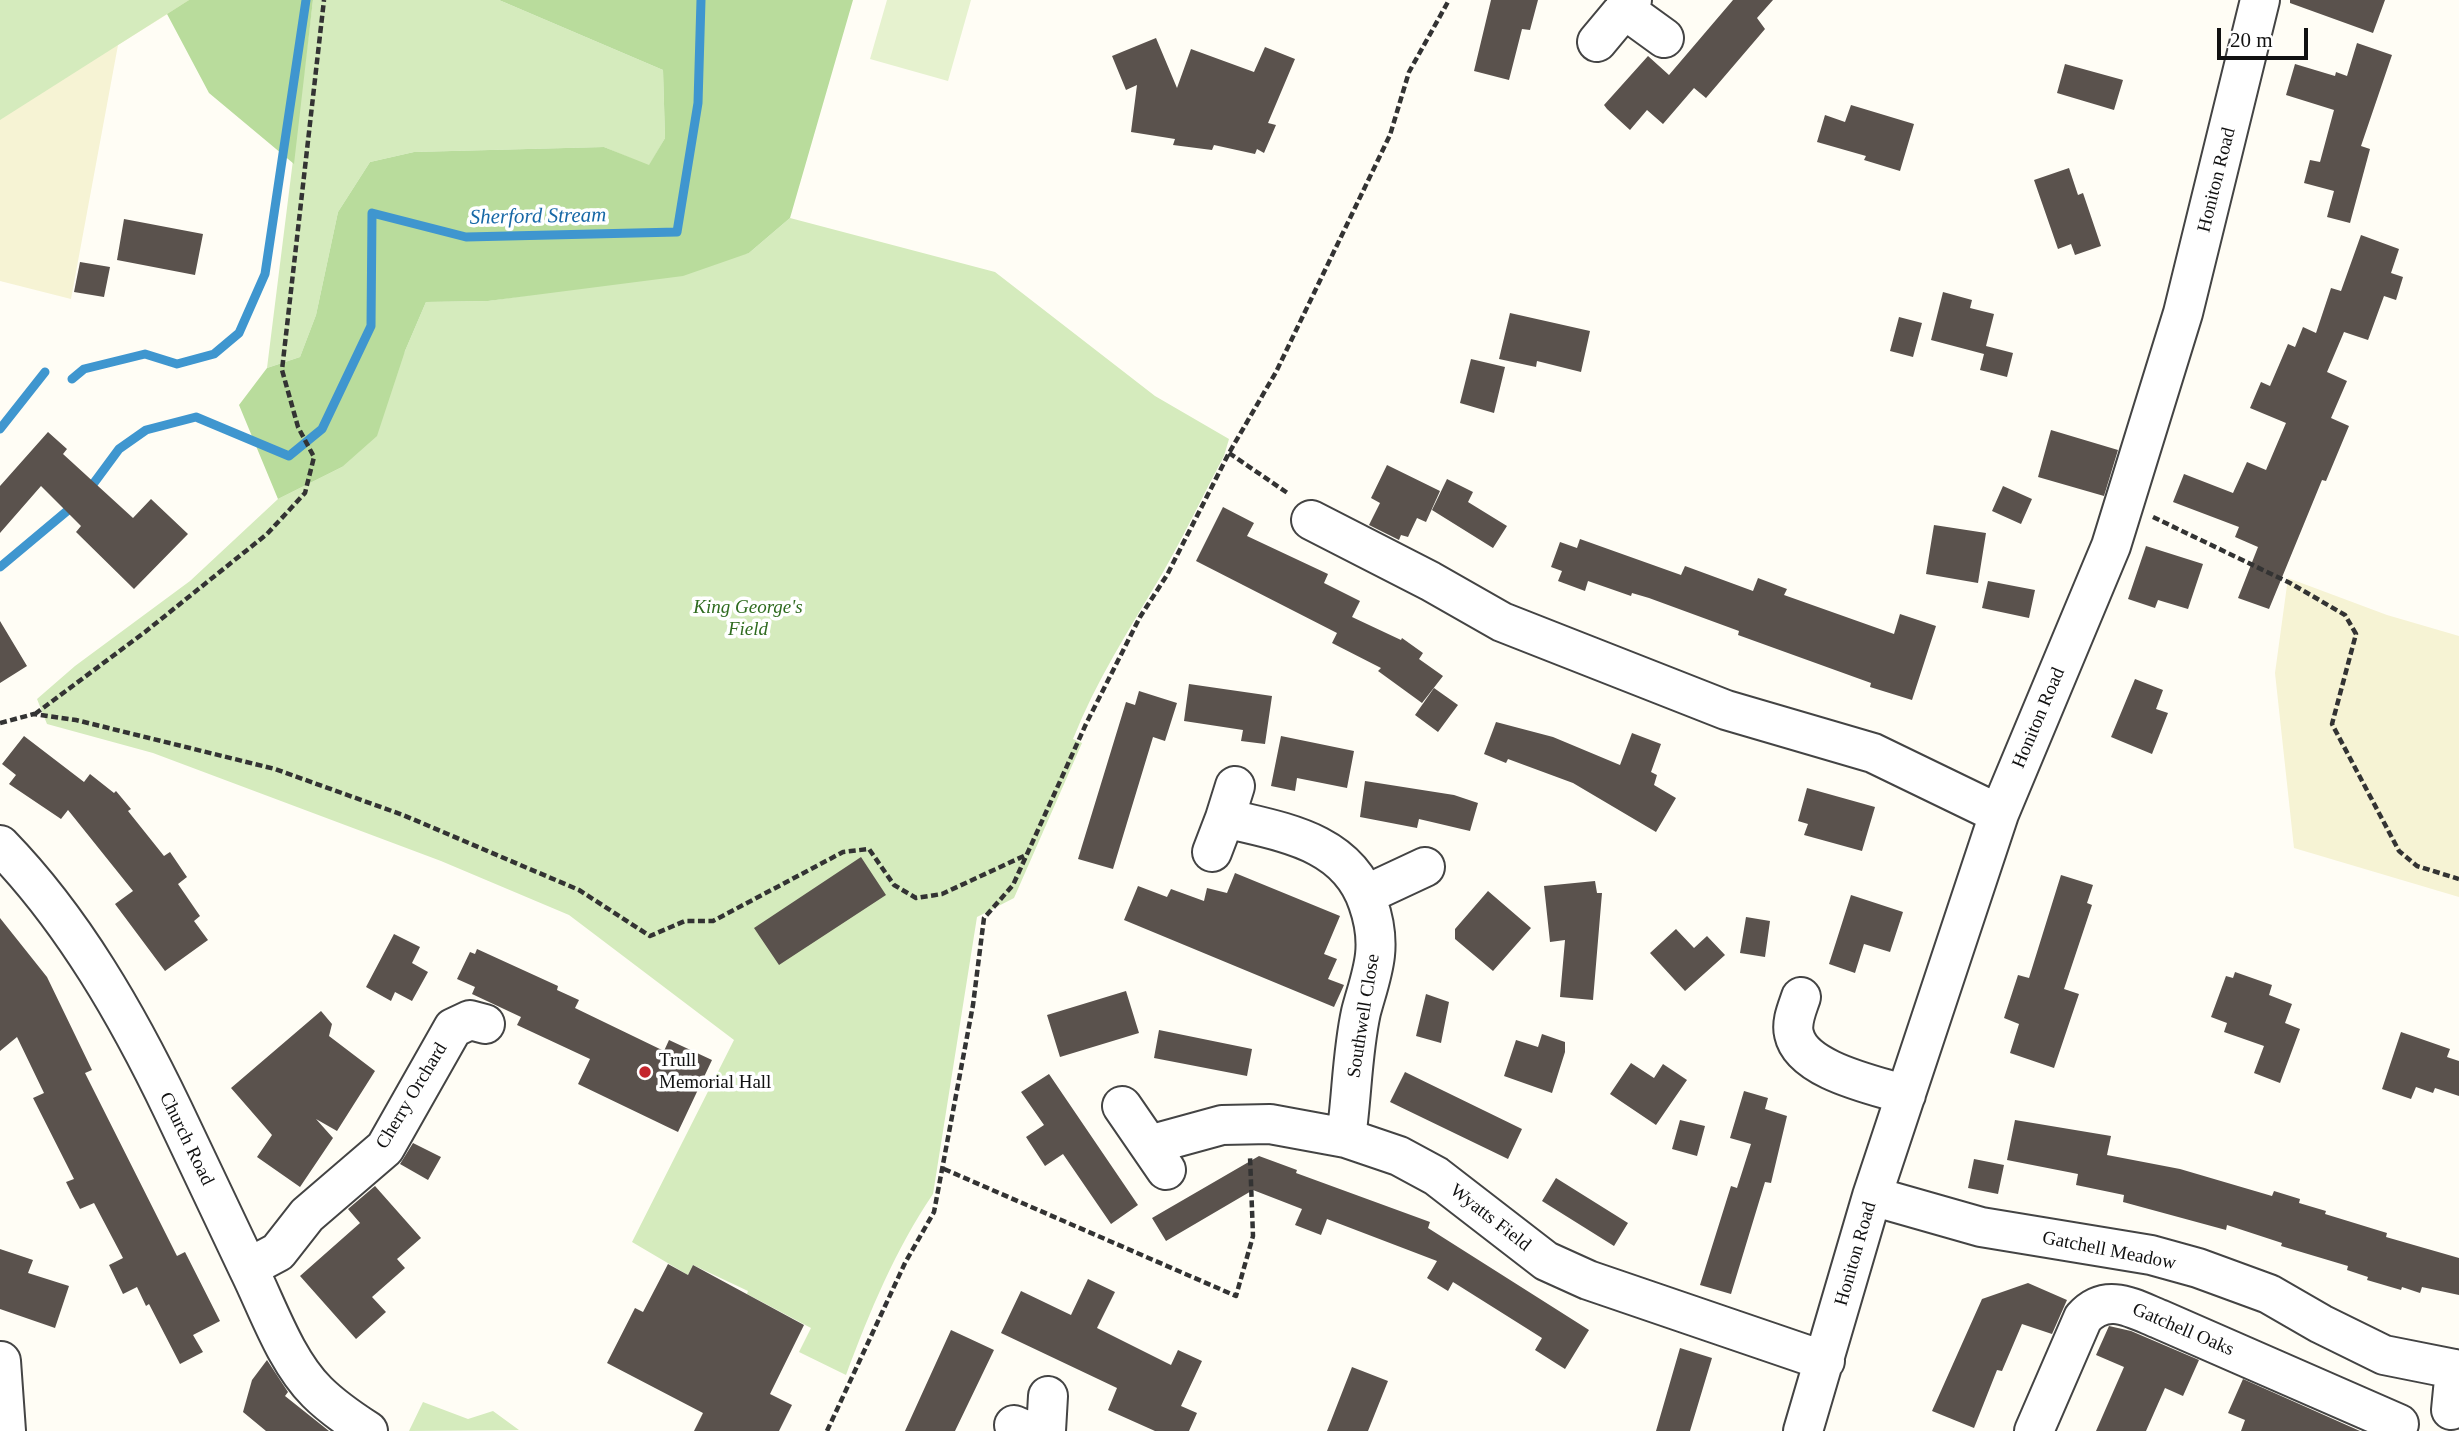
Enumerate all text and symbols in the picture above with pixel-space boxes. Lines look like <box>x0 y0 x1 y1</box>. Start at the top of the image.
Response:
scale bar <box>2221 14 2312 58</box>
text: 20 m <box>2230 28 2273 52</box>
street label: Honiton Road <box>2193 125 2241 235</box>
water label: Sherford Stream <box>469 203 607 231</box>
park label: King George's Field <box>693 597 803 641</box>
street label: Honiton Road <box>2008 664 2070 772</box>
street label: Southwell Close <box>1343 952 1385 1080</box>
street label: Cherry Orchard <box>371 1039 453 1153</box>
place label: Trull Memorial Hall <box>659 1050 771 1094</box>
marker: Trull Memorial Hall <box>637 1064 653 1080</box>
street label: Church Road <box>154 1089 218 1189</box>
street label: Wyatts Field <box>1445 1179 1535 1257</box>
street label: Honiton Road <box>1830 1199 1882 1309</box>
street label: Gatchell Meadow <box>2040 1227 2178 1275</box>
street label: Gatchell Oaks <box>2129 1298 2237 1362</box>

